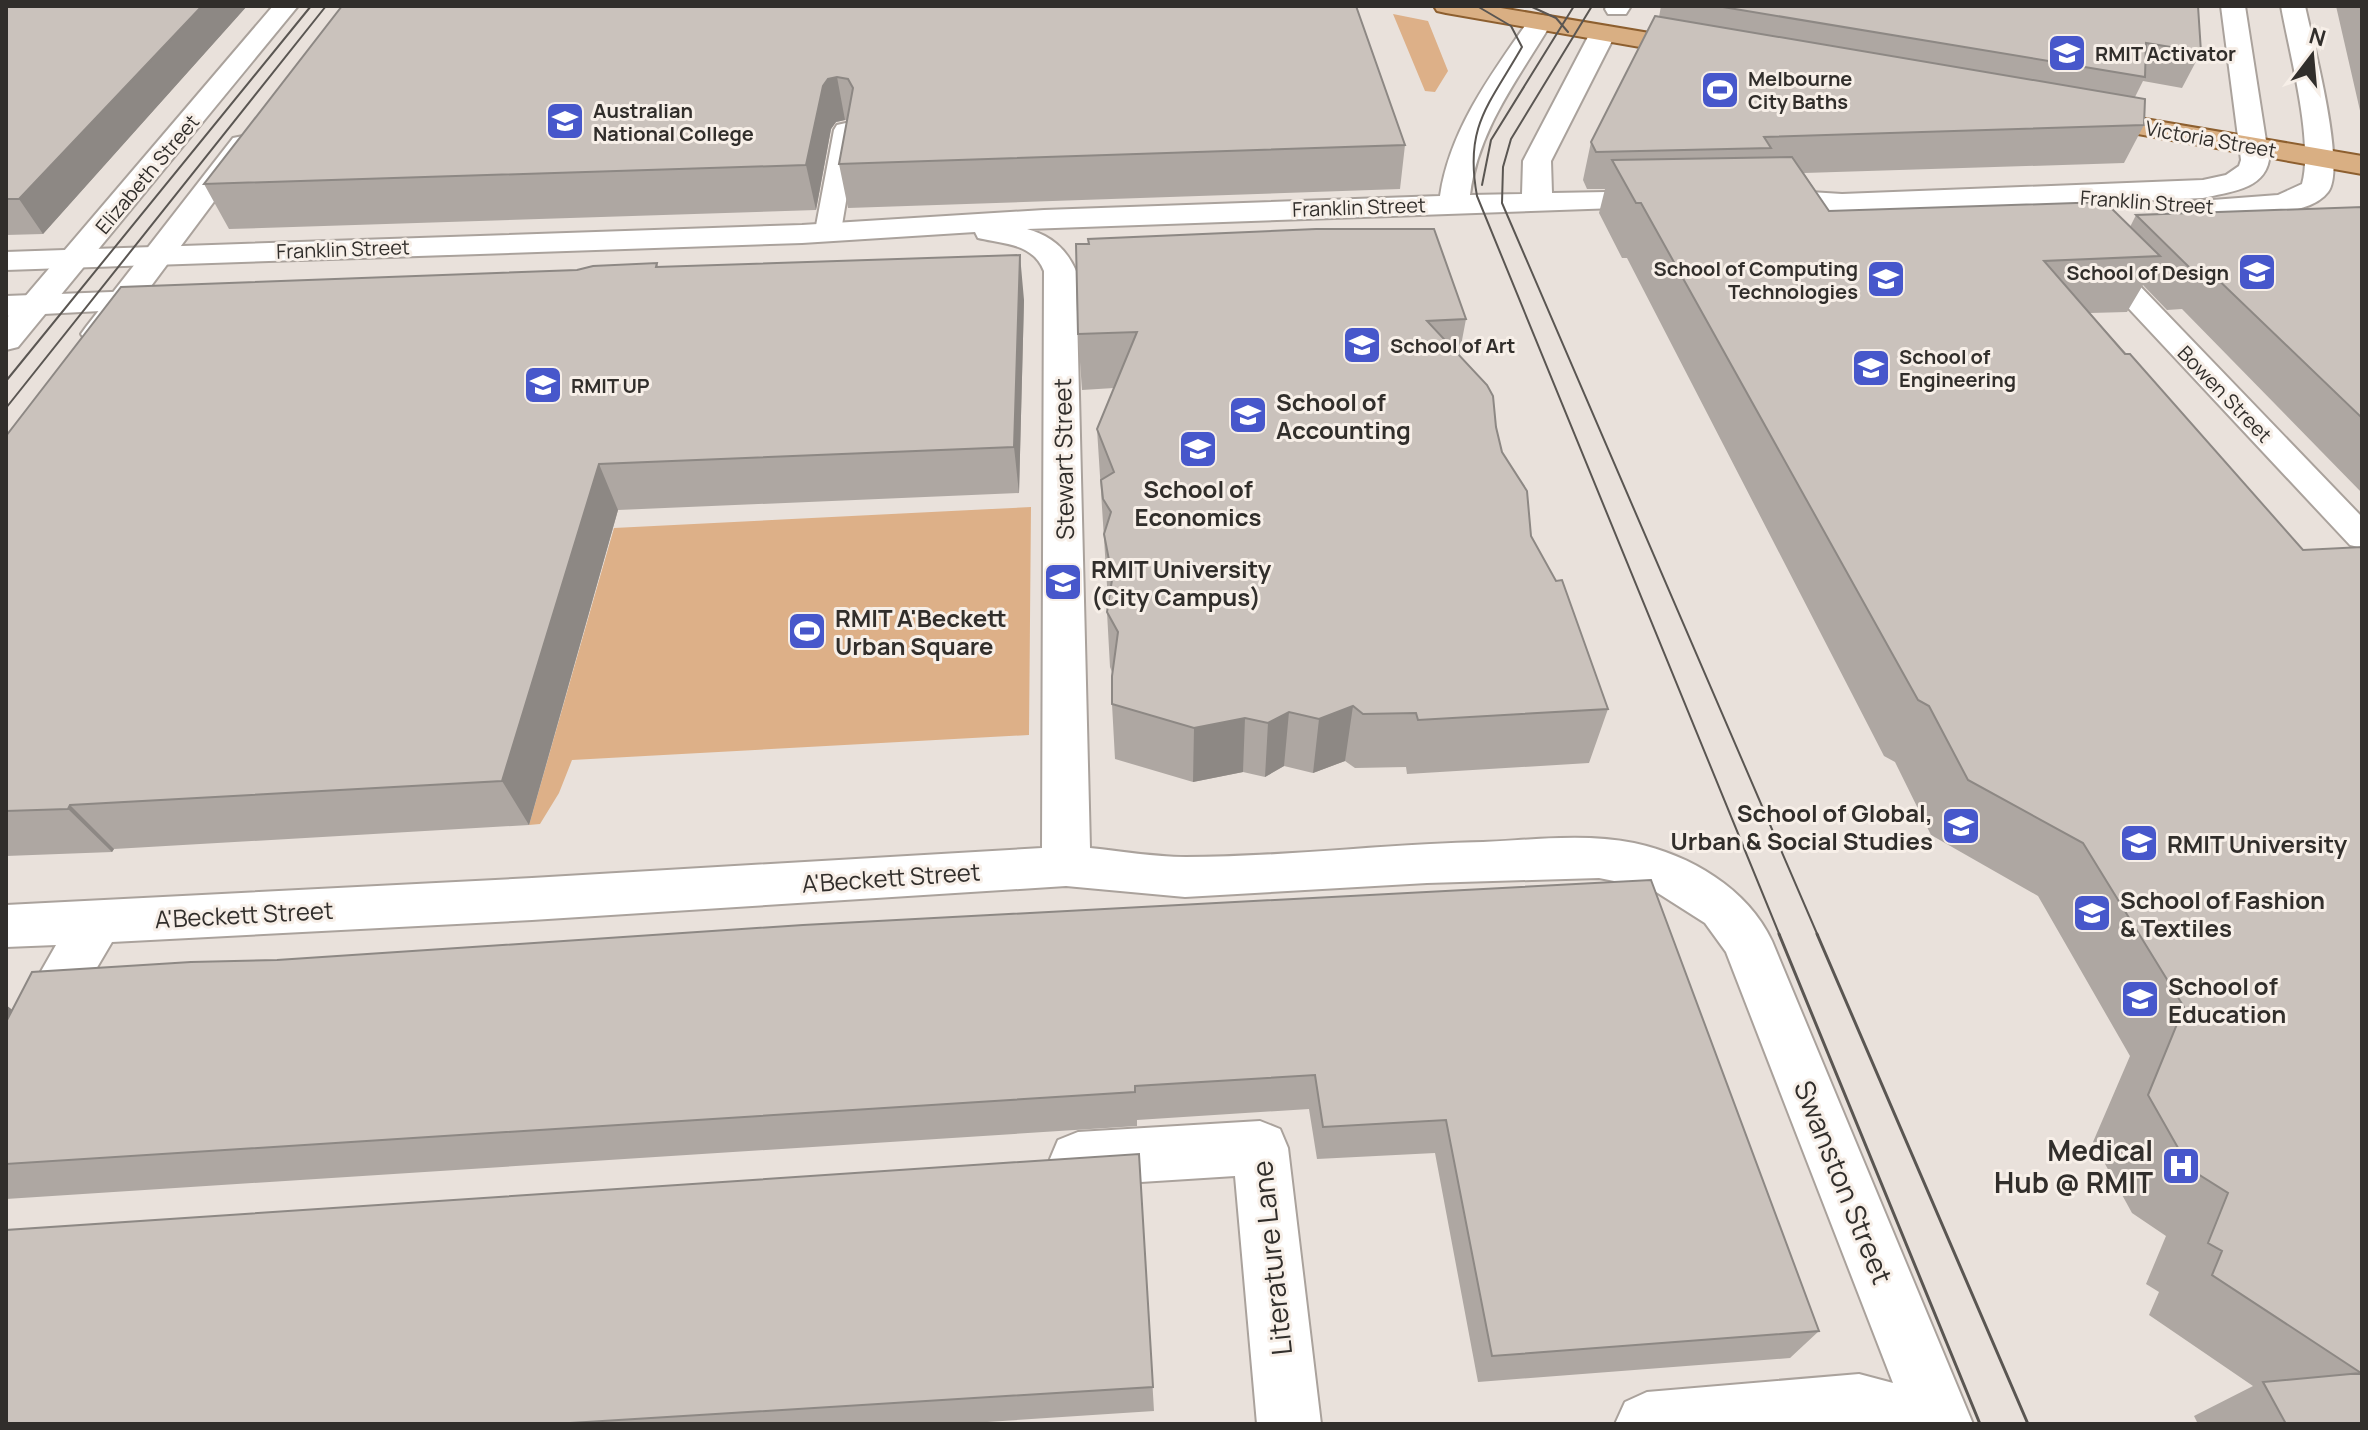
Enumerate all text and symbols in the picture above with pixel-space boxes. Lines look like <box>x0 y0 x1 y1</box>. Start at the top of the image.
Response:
north arrow <box>2272 16 2352 96</box>
text: N <box>2306 20 2329 53</box>
school or university icon: RMIT Activator <box>2046 32 2088 74</box>
place label: RMIT Activator <box>2095 40 2236 67</box>
place label: Melbourne City Baths <box>1748 65 1852 115</box>
sports icon: Melbourne City Baths <box>1699 69 1741 111</box>
place label: Australian National College <box>593 97 754 147</box>
school or university icon: Australian National College <box>544 100 586 142</box>
street label: Elizabeth Street <box>89 109 205 239</box>
street label: Victoria Street <box>2143 114 2279 164</box>
street label: Franklin Street <box>2079 184 2215 220</box>
street label: Franklin Street <box>1292 191 1426 223</box>
street label: Franklin Street <box>276 233 410 265</box>
school or university icon: School of Design <box>2236 251 2278 293</box>
place label: School of Computing Technologies <box>1654 255 1858 305</box>
school or university icon: School of Computing Technologies <box>1865 258 1907 300</box>
place label: School of Design <box>2066 259 2229 286</box>
school or university icon: School of Art <box>1341 324 1383 366</box>
place label: School of Art <box>1390 332 1515 359</box>
street label: Bowen Street <box>2172 340 2278 448</box>
place label: School of Engineering <box>1899 343 2016 393</box>
school or university icon: School of Engineering <box>1850 347 1892 389</box>
school or university icon: RMIT UP <box>522 364 564 406</box>
place label: RMIT UP <box>571 372 650 399</box>
street label: Stewart Street <box>1045 378 1081 540</box>
place label: School of Accounting <box>1276 385 1411 446</box>
school or university icon: School of Accounting <box>1227 394 1269 436</box>
school or university icon: School of Economics <box>1177 428 1219 470</box>
place label: School of Economics <box>1134 472 1262 533</box>
place label: RMIT University (City Campus) <box>1091 552 1272 613</box>
school or university icon: RMIT University (City Campus) <box>1042 561 1084 603</box>
place label: RMIT A'Beckett Urban Square <box>835 601 1007 662</box>
sports icon: RMIT A'Beckett Urban Square <box>786 610 828 652</box>
place label: School of Global, Urban & Social Studies <box>1671 796 1933 857</box>
school or university icon: School of Global, Urban & Social Studies <box>1940 805 1982 847</box>
school or university icon: RMIT University <box>2118 822 2160 864</box>
place label: RMIT University <box>2167 827 2348 860</box>
street label: A'Beckett Street <box>801 854 981 900</box>
place label: School of Fashion & Textiles <box>2120 883 2325 944</box>
school or university icon: School of Fashion & Textiles <box>2071 892 2113 934</box>
street label: A'Beckett Street <box>154 893 334 935</box>
place label: School of Education <box>2168 969 2286 1030</box>
school or university icon: School of Education <box>2119 978 2161 1020</box>
street label: Swanston Street <box>1786 1075 1902 1289</box>
place label: Medical Hub @ RMIT <box>1994 1131 2153 1201</box>
hospital icon: Medical Hub @ RMIT <box>2160 1145 2202 1187</box>
street label: Literature Lane <box>1242 1159 1300 1357</box>

